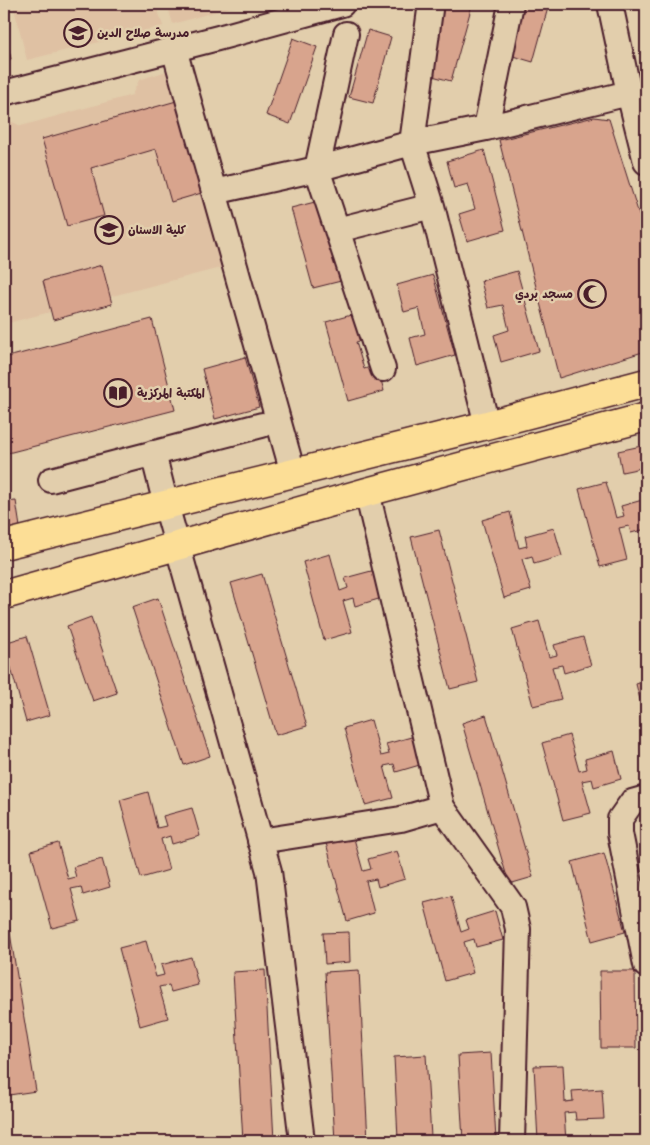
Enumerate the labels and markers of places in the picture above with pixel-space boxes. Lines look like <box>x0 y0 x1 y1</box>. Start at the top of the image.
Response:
school or university icon: مدرسة صلاح الدين <box>63 18 93 48</box>
place label: مدرسة صلاح الدين <box>97 25 189 41</box>
school or university icon: كلية الاسنان <box>94 215 124 245</box>
place label: كلية الاسنان <box>128 222 187 238</box>
mosque icon: مسجد بردي <box>577 279 607 309</box>
place label: مسجد بردي <box>515 286 573 303</box>
library icon: المكتبة المركزية <box>103 378 133 408</box>
place label: المكتبة المركزية <box>137 385 205 401</box>

